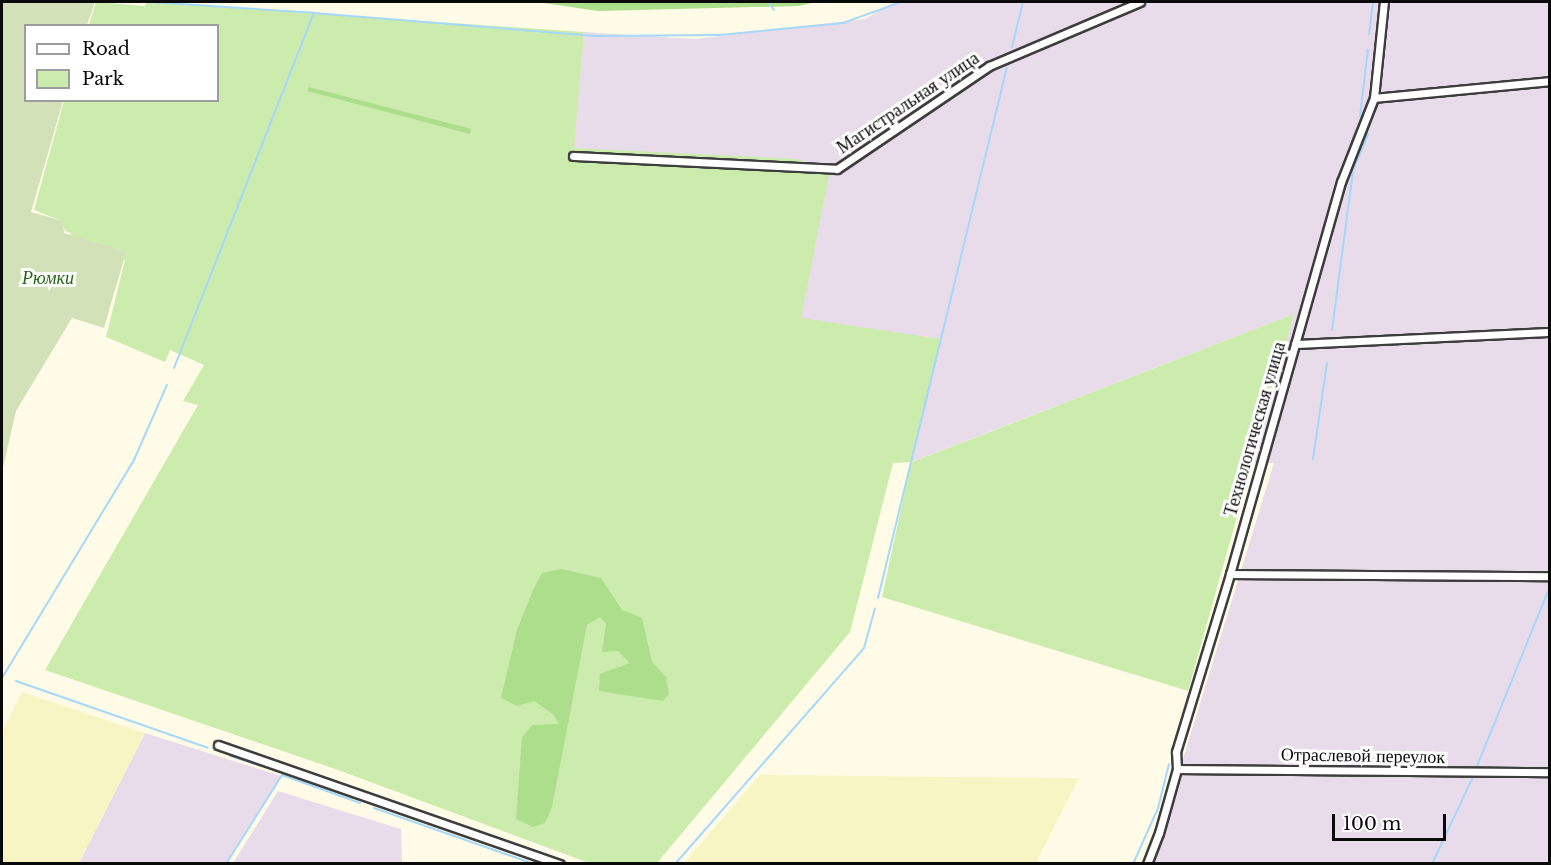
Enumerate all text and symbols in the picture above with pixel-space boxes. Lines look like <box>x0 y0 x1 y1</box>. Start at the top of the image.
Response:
legend <box>24 24 219 102</box>
text: Road <box>82 38 130 60</box>
street label: Магистральная улица <box>833 47 983 159</box>
text: Park <box>82 68 124 90</box>
park label: Рюмки <box>22 267 74 289</box>
street label: Технологическая улица <box>1220 339 1290 519</box>
street label: Отраслевой переулок <box>1281 744 1445 768</box>
scale bar <box>1335 802 1449 840</box>
text: 100 m <box>1343 813 1401 835</box>

